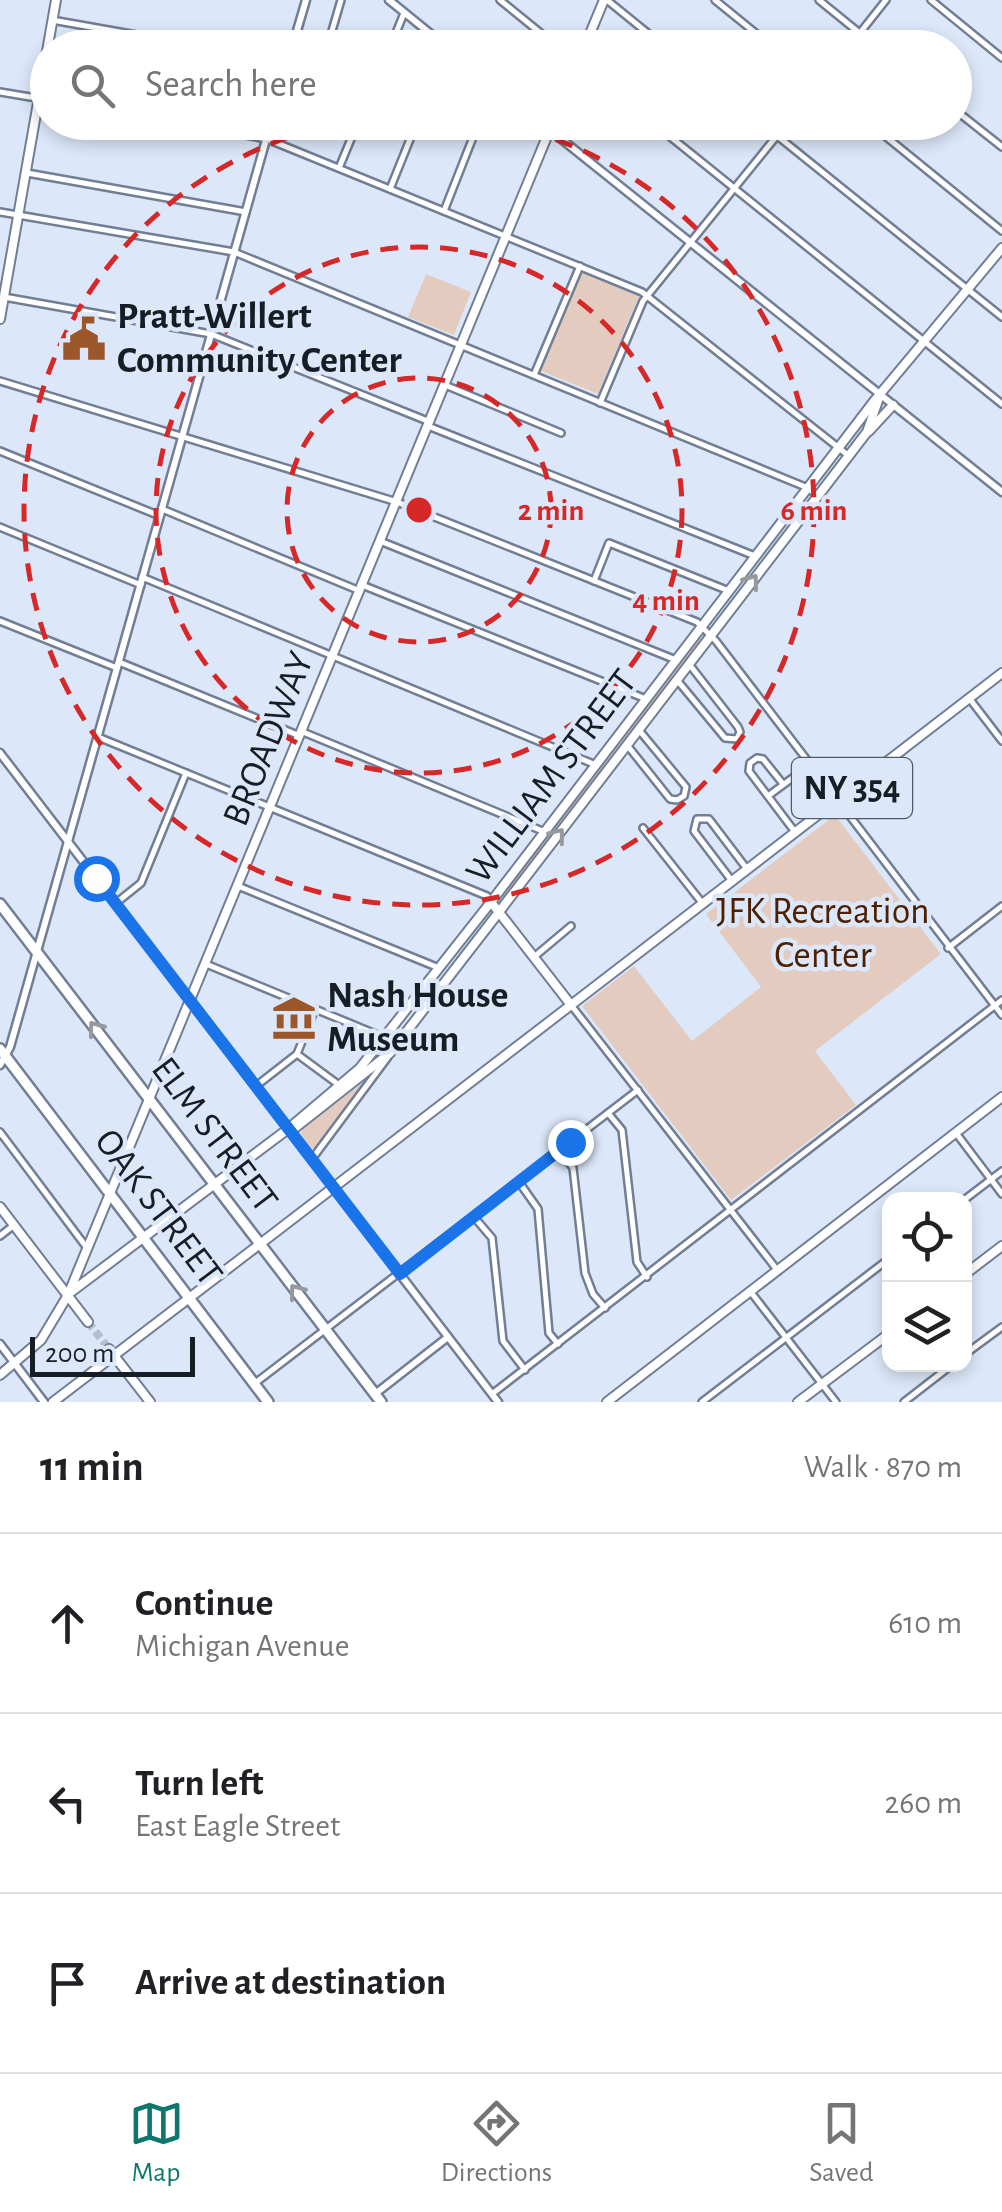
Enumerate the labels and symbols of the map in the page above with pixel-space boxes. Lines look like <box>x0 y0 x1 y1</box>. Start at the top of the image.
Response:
place label: Pratt-Willert Community Center <box>117 298 402 380</box>
public building icon: Pratt-Willert Community Center <box>60 315 108 363</box>
centre of rings <box>401 492 437 528</box>
text: 2 min <box>518 496 584 526</box>
text: 6 min <box>781 496 847 526</box>
one-way arrow <box>741 574 758 592</box>
text: 4 min <box>632 586 700 616</box>
street label: BROADWAY <box>217 647 321 831</box>
street label: WILLIAM STREET <box>460 663 644 891</box>
road number: NY 354 <box>792 758 912 818</box>
one-way arrow <box>547 828 564 846</box>
route start <box>74 856 120 902</box>
park label: JFK Recreation Center <box>716 893 930 975</box>
place label: Nash House Museum <box>327 977 509 1059</box>
museum icon: Nash House Museum <box>270 994 318 1042</box>
one-way arrow <box>89 1021 107 1039</box>
street label: ELM STREET <box>144 1051 284 1219</box>
route end <box>548 1120 594 1166</box>
street label: OAK STREET <box>87 1123 229 1293</box>
one-way arrow <box>291 1284 308 1302</box>
scale bar <box>30 1332 195 1376</box>

